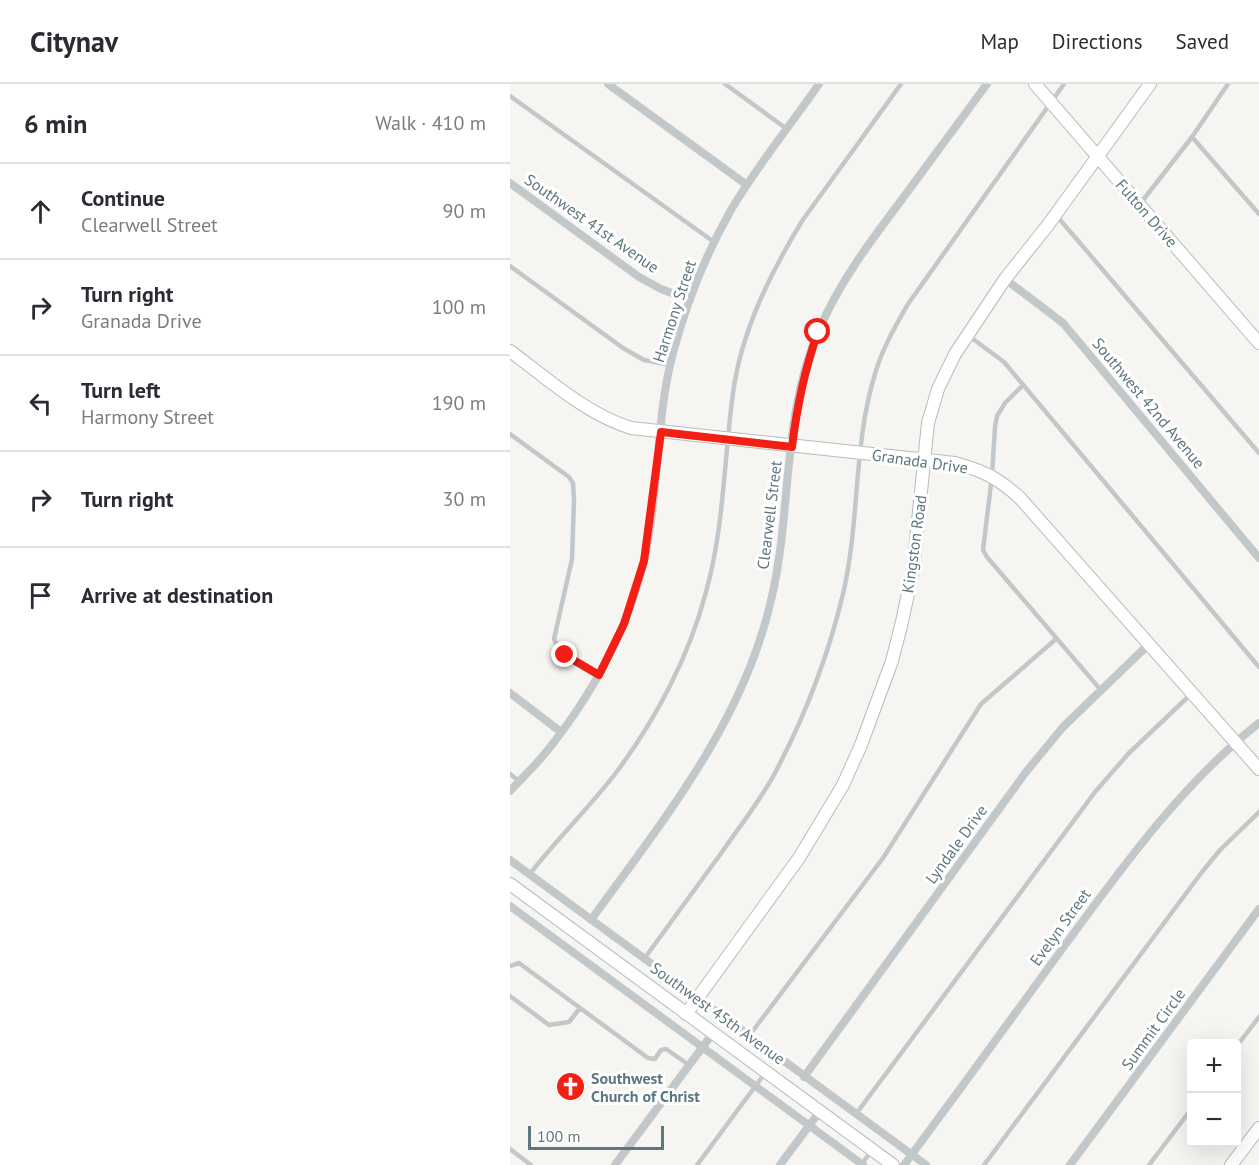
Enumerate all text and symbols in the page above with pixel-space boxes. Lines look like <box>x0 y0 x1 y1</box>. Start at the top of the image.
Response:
text: Citynav <box>30 23 118 60</box>
text: Map <box>980 28 1019 55</box>
text: Directions <box>1052 28 1143 55</box>
text: Saved <box>1176 28 1229 55</box>
text: 6 min <box>24 107 87 140</box>
text: Walk · 410 m <box>375 110 486 136</box>
street label: Southwest 41st Avenue <box>521 169 663 277</box>
street label: Fulton Drive <box>1112 175 1182 251</box>
text: Continue <box>81 184 165 212</box>
icon: ahead <box>24 195 57 228</box>
text: 90 m <box>443 198 486 224</box>
text: Clearwell Street <box>81 212 218 238</box>
street label: Harmony Street <box>648 257 700 365</box>
text: Turn right <box>81 280 173 308</box>
icon: right <box>24 291 57 324</box>
text: 100 m <box>432 294 486 320</box>
text: Granada Drive <box>81 308 202 334</box>
route start <box>804 318 830 344</box>
street label: Southwest 42nd Avenue <box>1088 334 1210 472</box>
text: Turn left <box>81 376 161 404</box>
icon: left <box>24 387 57 420</box>
text: 190 m <box>432 390 486 416</box>
text: Harmony Street <box>81 404 214 430</box>
street label: Granada Drive <box>871 444 969 478</box>
street label: Clearwell Street <box>752 459 786 571</box>
icon: right <box>24 483 57 516</box>
text: Turn right <box>81 485 173 513</box>
text: 30 m <box>443 486 486 512</box>
street label: Kingston Road <box>897 494 931 594</box>
icon: arrive <box>24 579 57 612</box>
text: Arrive at destination <box>81 581 273 609</box>
route end <box>551 641 577 667</box>
street label: Lyndale Drive <box>921 801 991 887</box>
street label: Evelyn Street <box>1025 884 1095 969</box>
street label: Southwest 45th Avenue <box>647 957 789 1069</box>
street label: Summit Circle <box>1117 984 1189 1074</box>
map controls <box>1187 1039 1241 1147</box>
button: + <box>1187 1039 1241 1093</box>
place label: Southwest Church of Christ <box>591 1068 700 1106</box>
church icon: Southwest Church of Christ <box>554 1071 586 1103</box>
button: − <box>1187 1093 1241 1147</box>
scale bar <box>528 1123 664 1150</box>
text: 100 m <box>537 1126 580 1146</box>

